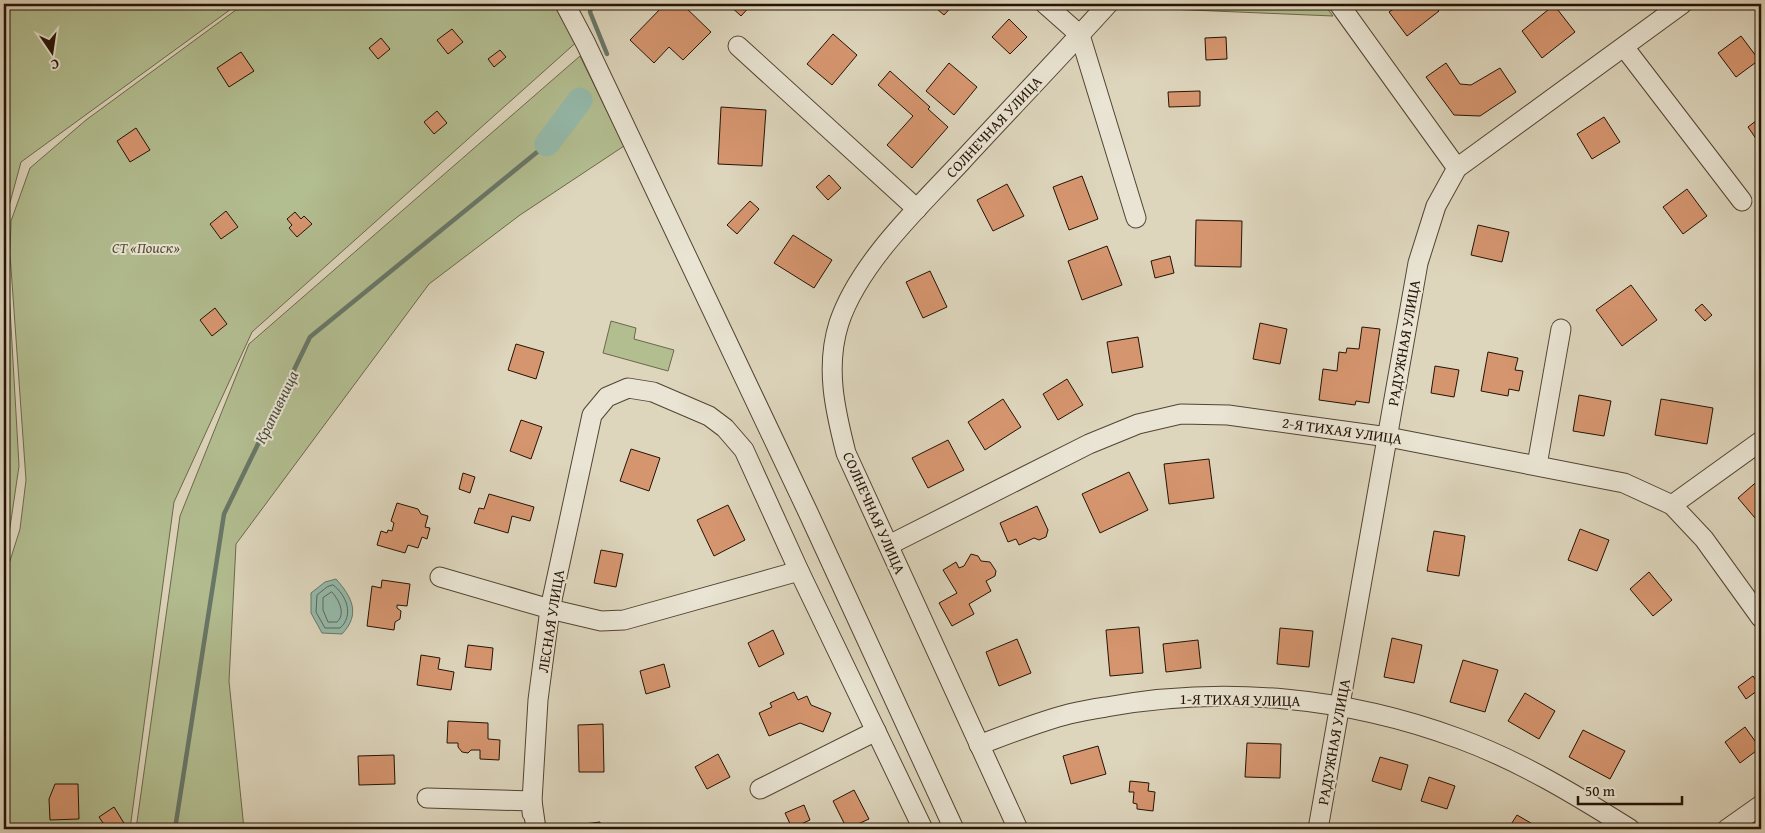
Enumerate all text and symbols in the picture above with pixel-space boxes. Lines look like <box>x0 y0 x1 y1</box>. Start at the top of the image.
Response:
north arrow <box>28 28 78 78</box>
text: С <box>49 54 61 75</box>
street label: СОЛНЕЧНАЯ УЛИЦА <box>941 71 1046 182</box>
park label: СТ «Поиск» <box>112 237 180 258</box>
street label: РАДУЖНАЯ УЛИЦА <box>1382 278 1425 408</box>
water label: Крапивница <box>248 366 304 448</box>
street label: 2-Я ТИХАЯ УЛИЦА <box>1281 412 1403 449</box>
street label: СОЛНЕЧНАЯ УЛИЦА <box>838 448 911 577</box>
street label: ЛЕСНАЯ УЛИЦА <box>532 568 569 674</box>
street label: РАДУЖНАЯ УЛИЦА <box>1312 677 1355 807</box>
street label: 1-Я ТИХАЯ УЛИЦА <box>1179 688 1301 711</box>
scale bar <box>1578 773 1681 805</box>
text: 50 m <box>1585 780 1616 801</box>

